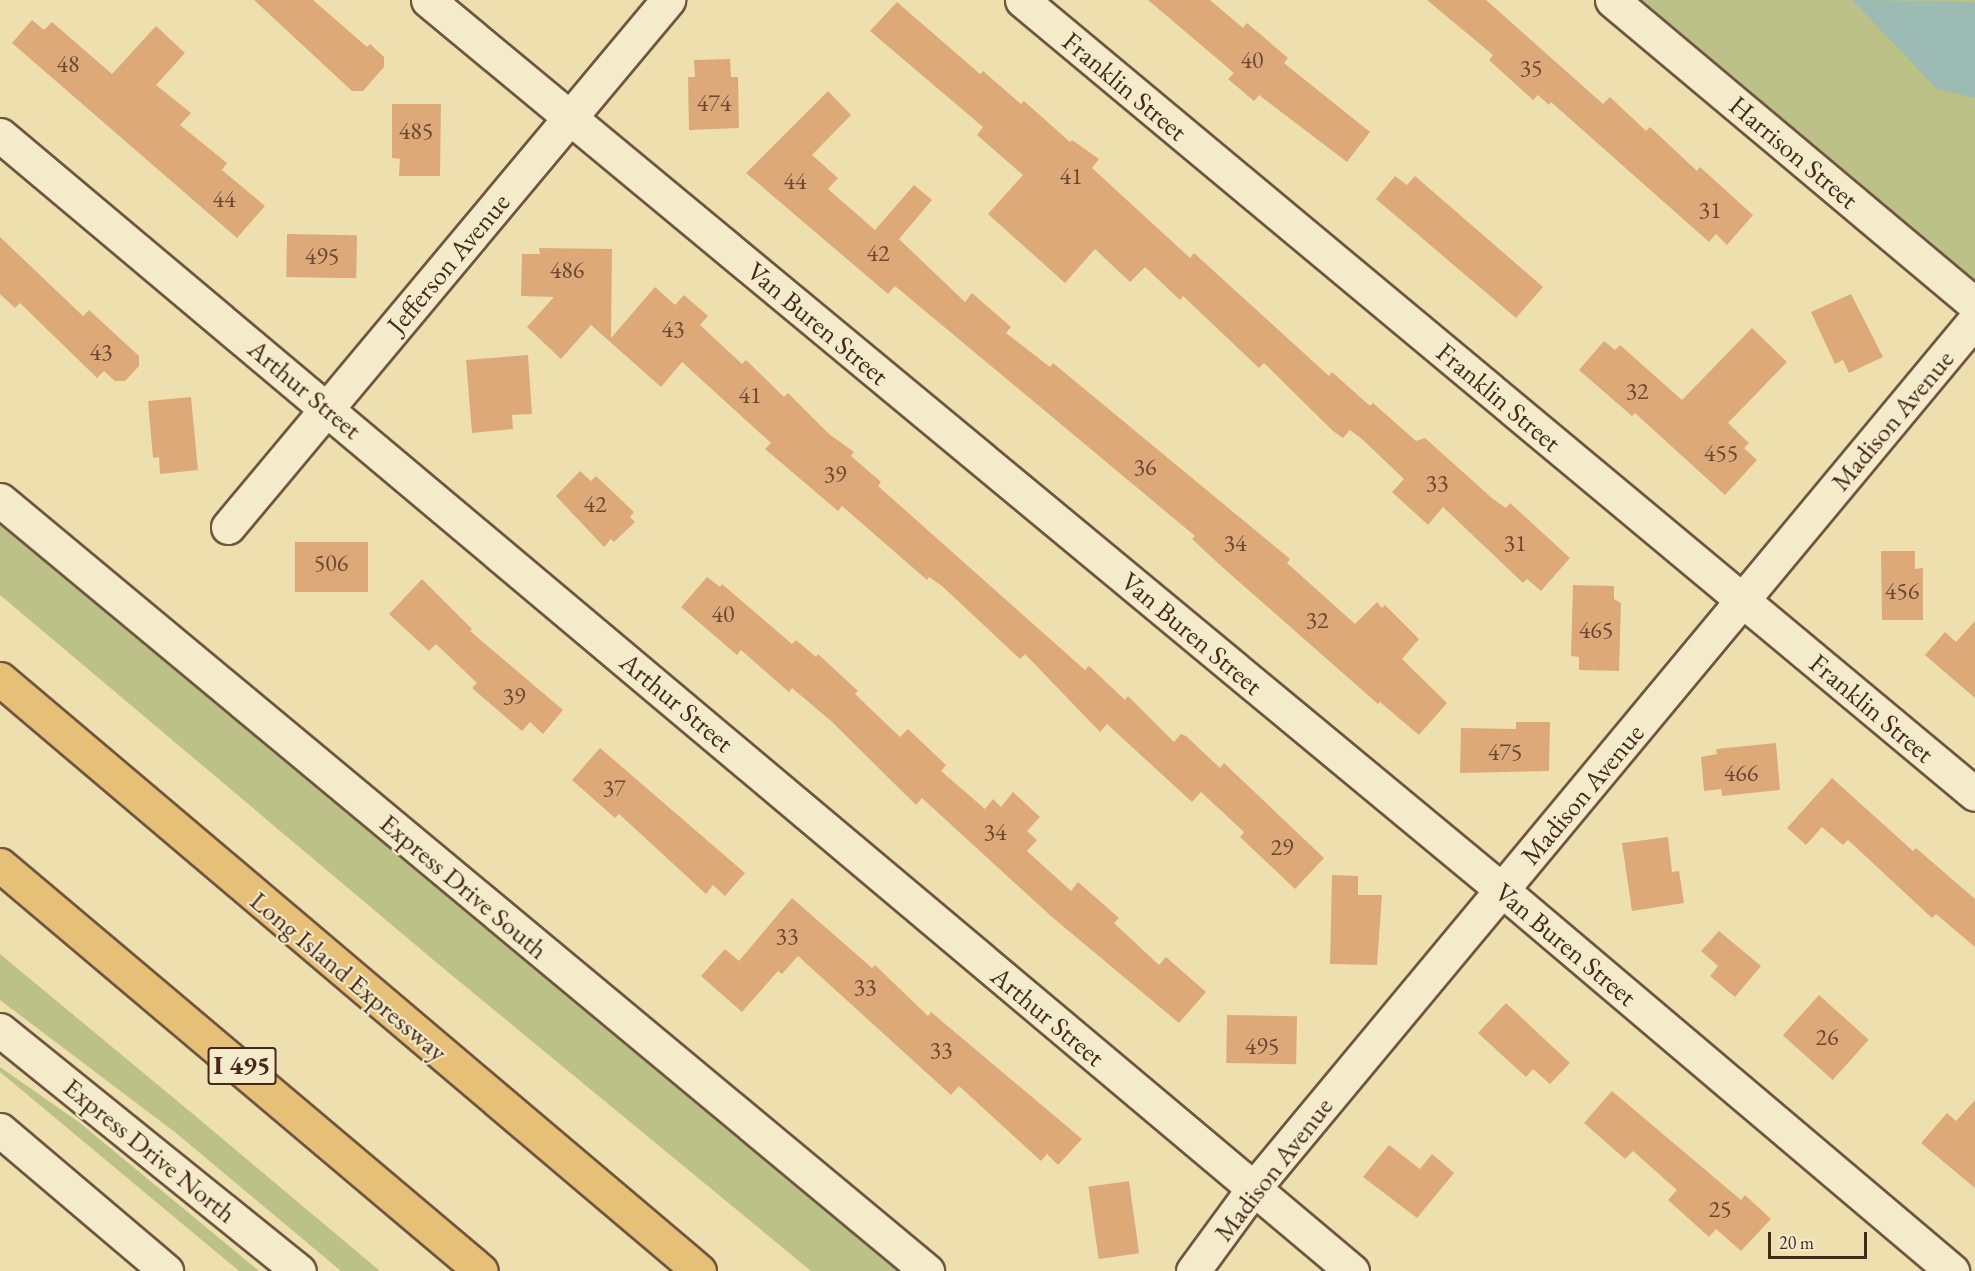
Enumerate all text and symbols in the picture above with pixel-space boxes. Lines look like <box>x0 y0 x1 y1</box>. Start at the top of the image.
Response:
street label: Franklin Street <box>1056 25 1194 147</box>
house number: 40 <box>1240 46 1264 74</box>
house number: 48 <box>56 50 80 78</box>
house number: 35 <box>1519 54 1543 82</box>
house number: 474 <box>697 89 731 117</box>
street label: Harrison Street <box>1723 89 1865 215</box>
house number: 485 <box>399 117 433 145</box>
house number: 41 <box>1059 162 1083 190</box>
house number: 44 <box>783 167 807 195</box>
house number: 44 <box>212 185 236 213</box>
street label: Jefferson Avenue <box>380 186 516 340</box>
house number: 31 <box>1698 196 1722 224</box>
house number: 42 <box>866 239 890 267</box>
house number: 495 <box>305 242 339 270</box>
street label: Van Buren Street <box>741 255 895 391</box>
house number: 486 <box>550 256 584 284</box>
house number: 43 <box>661 315 685 343</box>
street label: Arthur Street <box>242 332 368 446</box>
street label: Franklin Street <box>1430 336 1568 458</box>
house number: 43 <box>89 338 113 366</box>
street label: Madison Avenue <box>1824 343 1960 497</box>
house number: 32 <box>1625 377 1649 405</box>
house number: 41 <box>738 381 762 409</box>
house number: 455 <box>1704 439 1738 467</box>
house number: 36 <box>1133 453 1157 481</box>
house number: 39 <box>823 460 847 488</box>
house number: 33 <box>1425 469 1449 497</box>
house number: 42 <box>583 490 607 518</box>
house number: 34 <box>1223 529 1247 557</box>
house number: 31 <box>1503 529 1527 557</box>
house number: 506 <box>314 549 348 577</box>
street label: Van Buren Street <box>1115 565 1269 701</box>
house number: 456 <box>1885 577 1919 605</box>
house number: 40 <box>711 600 735 628</box>
house number: 32 <box>1305 606 1329 634</box>
house number: 465 <box>1579 616 1613 644</box>
street label: Arthur Street <box>614 645 740 759</box>
street label: Franklin Street <box>1803 647 1941 769</box>
house number: 39 <box>502 682 526 710</box>
street label: Madison Avenue <box>1514 717 1650 871</box>
house number: 475 <box>1488 738 1522 766</box>
house number: 466 <box>1724 759 1758 787</box>
house number: 37 <box>602 774 626 802</box>
street label: Express Drive South <box>374 806 554 966</box>
house number: 34 <box>983 818 1007 846</box>
house number: 29 <box>1270 833 1294 861</box>
street label: Van Buren Street <box>1489 876 1643 1012</box>
street label: Long Island Expressway <box>244 884 454 1068</box>
house number: 33 <box>775 922 799 950</box>
street label: Arthur Street <box>985 959 1111 1073</box>
house number: 33 <box>853 973 877 1001</box>
house number: 26 <box>1815 1023 1839 1051</box>
house number: 495 <box>1245 1032 1279 1060</box>
house number: 33 <box>929 1036 953 1064</box>
road number: I 495 <box>208 1043 276 1089</box>
street label: Express Drive North <box>57 1071 243 1229</box>
street label: Madison Avenue <box>1207 1090 1339 1248</box>
house number: 25 <box>1708 1195 1732 1223</box>
scale bar <box>1771 1220 1870 1258</box>
text: 20 m <box>1779 1231 1814 1254</box>

